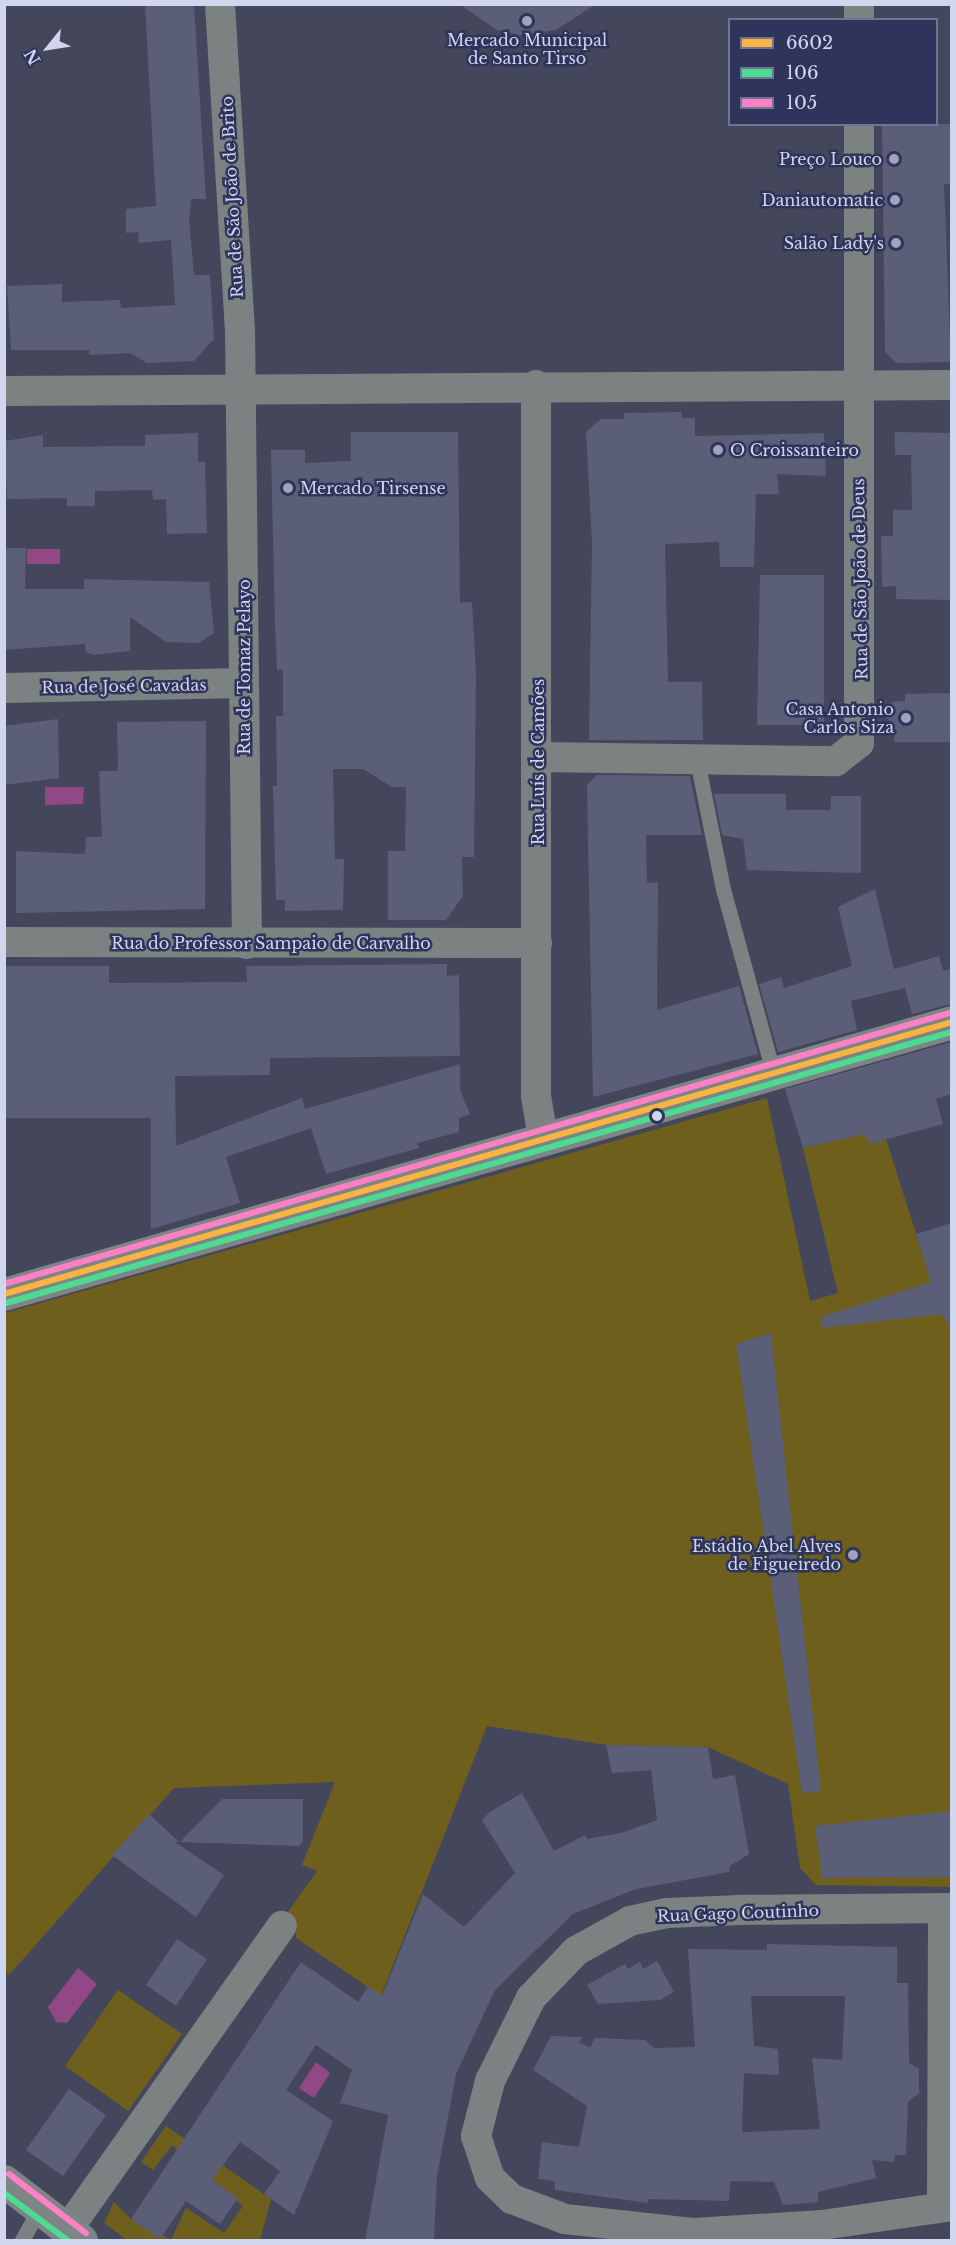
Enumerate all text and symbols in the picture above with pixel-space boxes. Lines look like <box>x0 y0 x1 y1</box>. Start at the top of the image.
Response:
marker: Mercado Municipal de Santo Tirso <box>520 14 534 28</box>
north arrow <box>18 18 78 78</box>
legend <box>728 18 938 126</box>
place label: Mercado Municipal de Santo Tirso <box>447 30 607 68</box>
text: 6602 <box>786 32 833 54</box>
text: N <box>20 45 45 69</box>
text: 106 <box>786 62 818 84</box>
text: 105 <box>786 92 817 114</box>
street label: Rua de São João de Brito <box>217 96 247 298</box>
place label: Preço Louco <box>779 149 882 169</box>
marker: Preço Louco <box>887 152 901 166</box>
place label: Daniautomatic <box>761 190 883 210</box>
marker: Daniautomatic <box>888 193 902 207</box>
place label: Salão Lady's <box>784 233 884 253</box>
marker: Salão Lady's <box>889 236 903 250</box>
place label: O Croissanteiro <box>730 440 859 460</box>
marker: O Croissanteiro <box>711 443 725 457</box>
place label: Mercado Tirsense <box>300 478 446 498</box>
street label: Rua de São João de Deus <box>849 478 871 680</box>
marker: Mercado Tirsense <box>281 481 295 495</box>
street label: Rua de Tomaz Pelayo <box>234 579 254 755</box>
street label: Rua de José Cavadas <box>41 675 207 697</box>
street label: Rua Luís de Camões <box>528 679 548 845</box>
place label: Casa Antonio Carlos Siza <box>785 699 894 737</box>
marker: Casa Antonio Carlos Siza <box>899 711 913 725</box>
street label: Rua do Professor Sampaio de Carvalho <box>111 933 431 953</box>
unlabelled marker <box>651 1110 663 1122</box>
place label: Estádio Abel Alves de Figueiredo <box>691 1536 841 1574</box>
marker: Estádio Abel Alves de Figueiredo <box>846 1548 860 1562</box>
street label: Rua Gago Coutinho <box>657 1901 819 1925</box>

